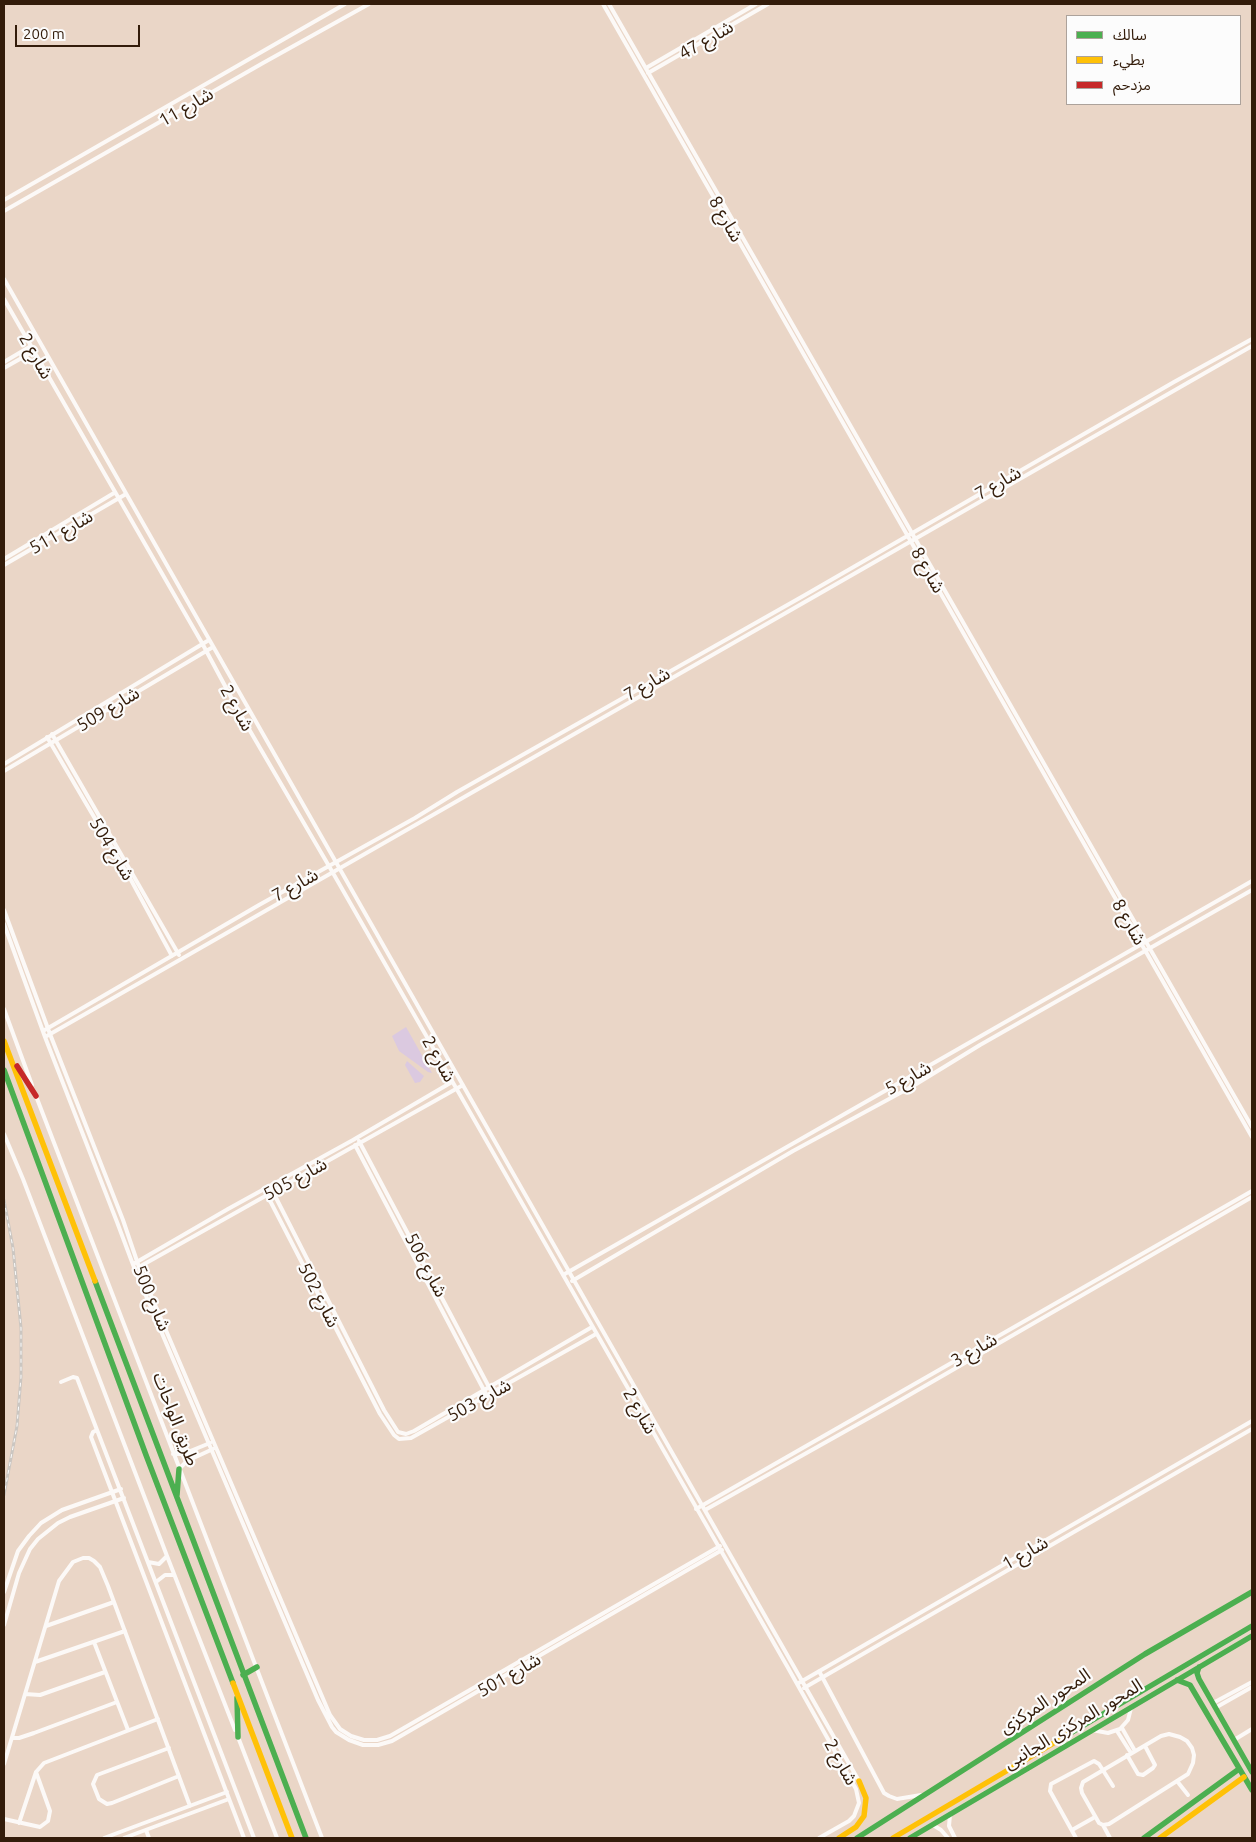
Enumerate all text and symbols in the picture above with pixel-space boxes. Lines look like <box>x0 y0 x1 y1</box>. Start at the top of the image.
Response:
scale bar <box>18 15 142 47</box>
legend <box>1066 15 1241 105</box>
street label: شارع 47 <box>675 16 737 64</box>
text: 200 m <box>23 25 65 42</box>
text: سالك <box>1113 26 1147 43</box>
text: بطيء <box>1113 51 1145 68</box>
text: مزدحم <box>1113 76 1151 93</box>
street label: شارع 11 <box>155 83 217 131</box>
street label: شارع 8 <box>704 192 748 246</box>
street label: شارع 2 <box>14 329 58 383</box>
street label: شارع 7 <box>971 461 1025 505</box>
street label: شارع 511 <box>25 505 97 559</box>
street label: شارع 8 <box>906 543 950 597</box>
street label: شارع 7 <box>620 662 674 706</box>
street label: شارع 2 <box>216 681 258 735</box>
street label: شارع 509 <box>73 682 143 736</box>
street label: شارع 504 <box>85 814 139 884</box>
street label: شارع 7 <box>268 864 322 906</box>
street label: شارع 8 <box>1107 895 1151 949</box>
street label: شارع 2 <box>417 1032 461 1086</box>
street label: شارع 5 <box>881 1056 935 1100</box>
street label: شارع 505 <box>259 1153 331 1205</box>
street label: شارع 506 <box>400 1229 452 1301</box>
street label: شارع 502 <box>294 1259 344 1331</box>
street label: شارع 500 <box>128 1262 176 1334</box>
street label: شارع 3 <box>947 1328 1001 1372</box>
street label: طريق الواحات <box>148 1369 204 1469</box>
street label: شارع 503 <box>443 1374 515 1426</box>
street label: شارع 2 <box>618 1384 662 1438</box>
street label: شارع 1 <box>998 1531 1052 1575</box>
street label: شارع 501 <box>473 1648 545 1702</box>
street label: المحور المركزى <box>995 1664 1095 1738</box>
street label: المحور المركزى الجانبى <box>1000 1674 1146 1774</box>
street label: شارع 2 <box>820 1735 862 1789</box>

